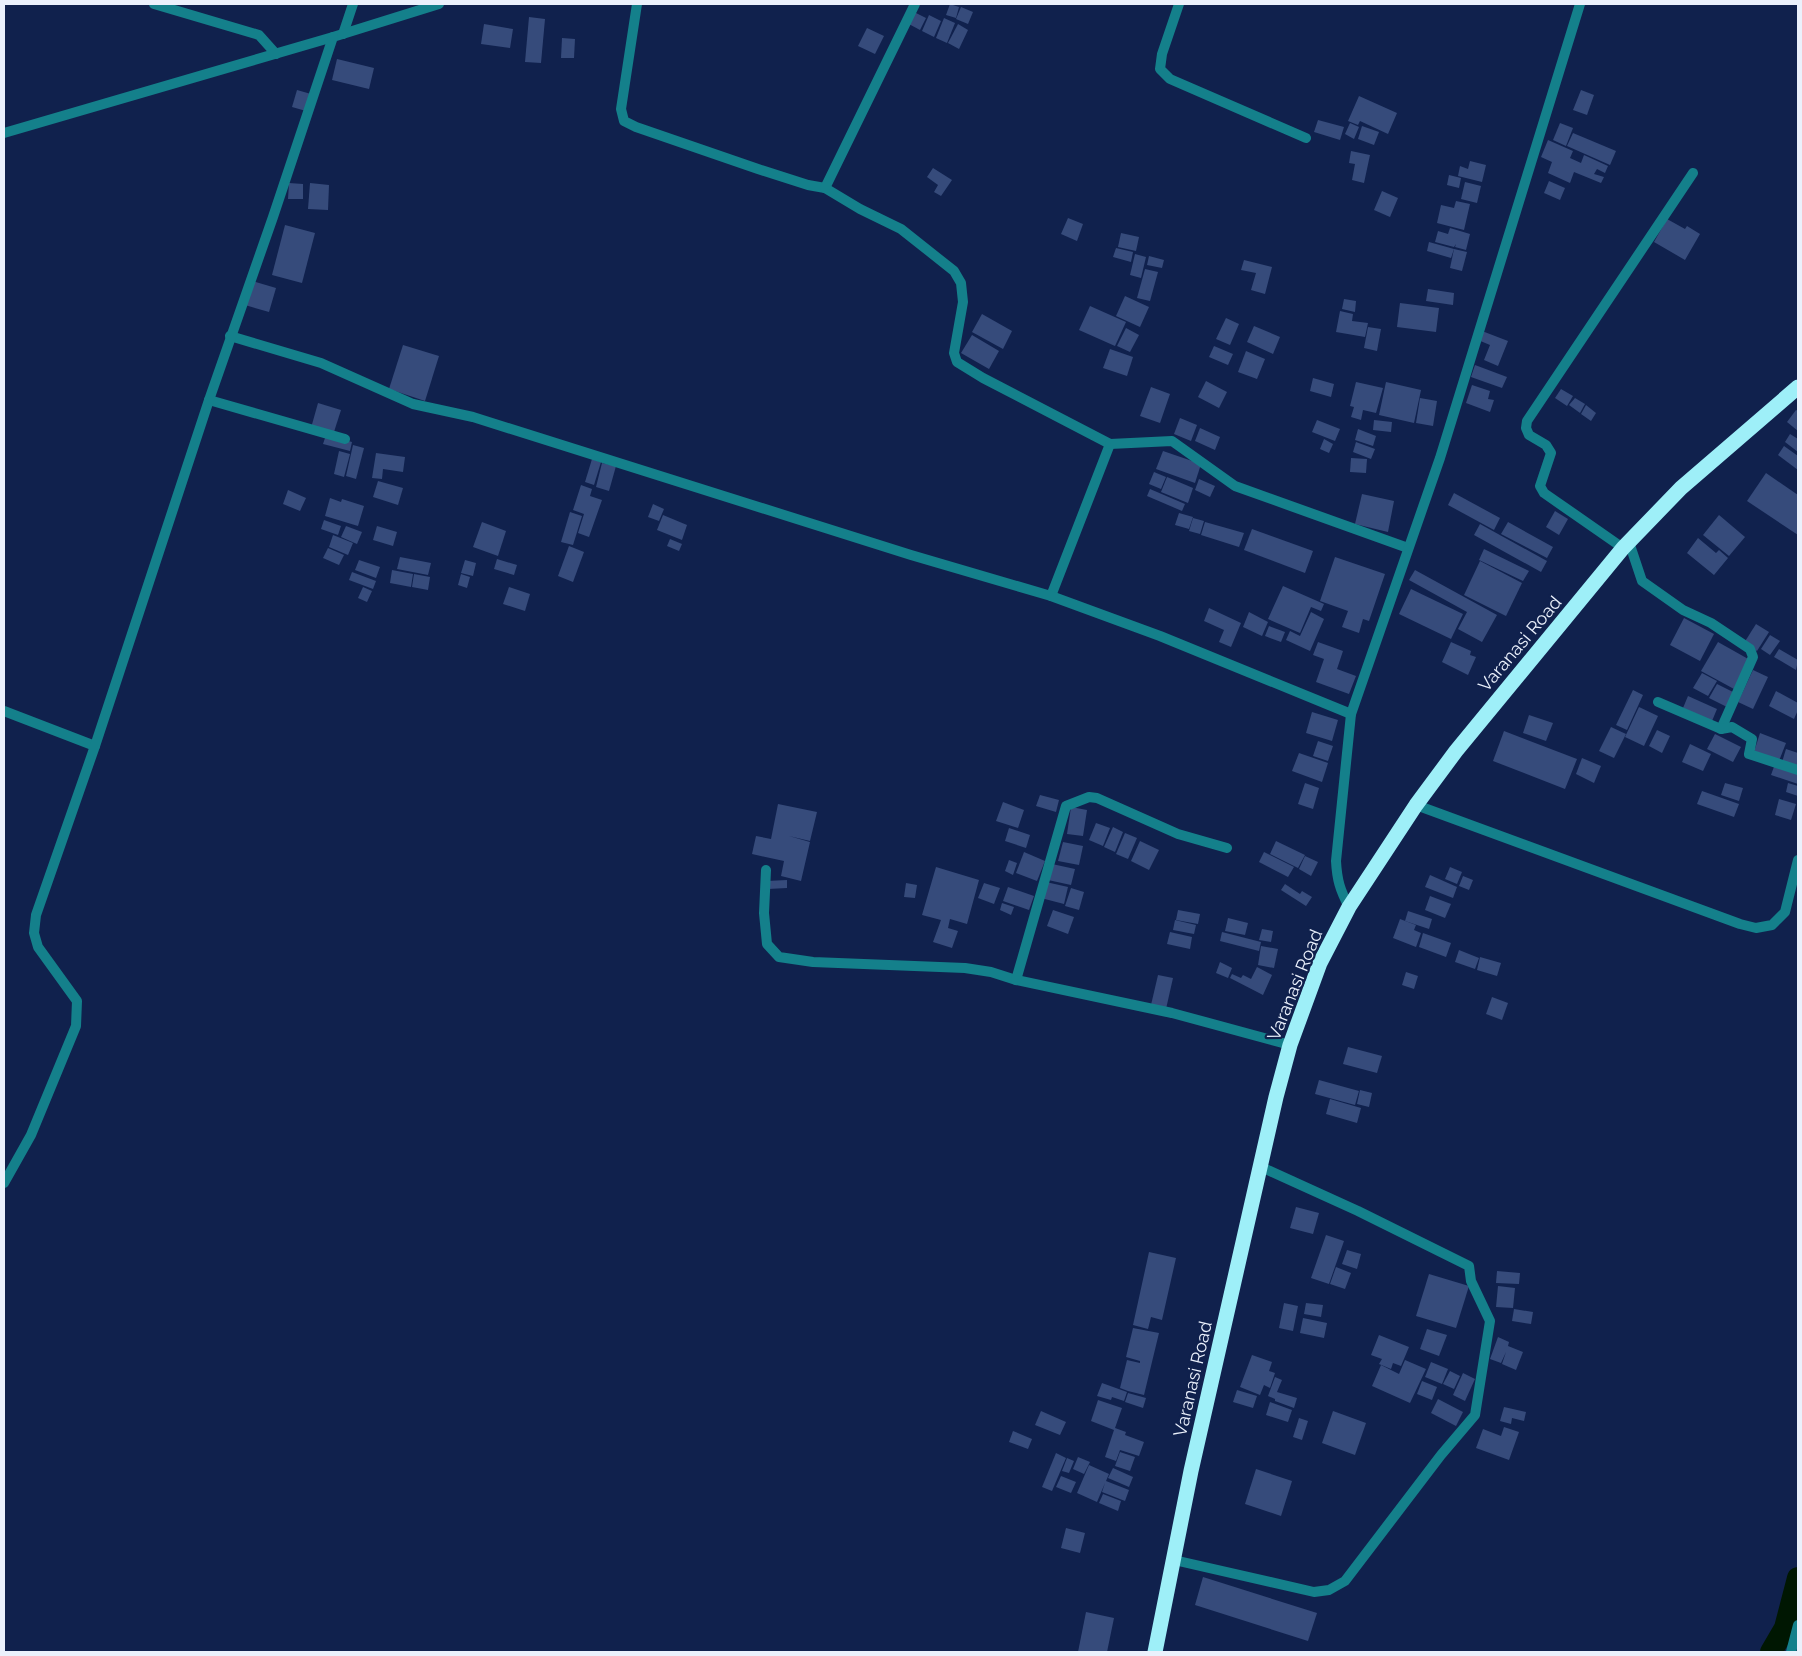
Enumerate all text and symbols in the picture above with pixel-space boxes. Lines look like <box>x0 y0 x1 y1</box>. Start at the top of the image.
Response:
street label: Varanasi Road <box>1474 592 1566 696</box>
street label: Varanasi Road <box>1263 926 1326 1043</box>
street label: Varanasi Road <box>1169 1319 1216 1439</box>

